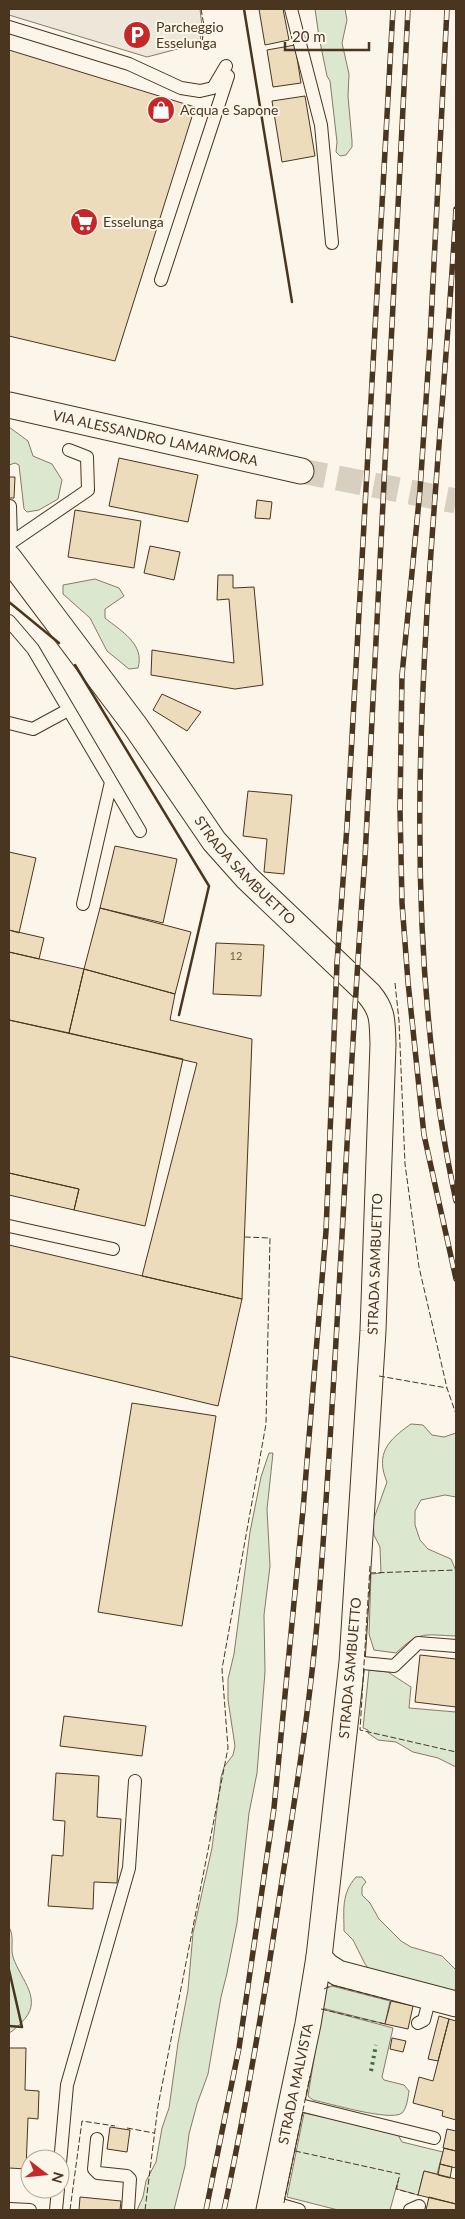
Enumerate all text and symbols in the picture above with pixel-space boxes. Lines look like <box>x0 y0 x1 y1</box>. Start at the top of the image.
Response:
place label: Parcheggio Esselunga <box>156 18 224 51</box>
parking icon: Parcheggio Esselunga <box>122 20 152 50</box>
scale bar <box>285 20 369 52</box>
text: 20 m <box>292 27 326 45</box>
shop icon: Acqua e Sapone <box>146 95 176 125</box>
place label: Acqua e Sapone <box>180 101 278 118</box>
supermarket icon: Esselunga <box>69 207 99 237</box>
place label: Esselunga <box>103 213 164 230</box>
street label: VIA ALESSANDRO LAMARMORA <box>51 406 260 469</box>
street label: STRADA SAMBUETTO <box>191 812 299 928</box>
house number: 12 <box>230 949 242 962</box>
street label: STRADA SAMBUETTO <box>364 1193 385 1335</box>
street label: STRADA SAMBUETTO <box>335 1597 364 1739</box>
street label: STRADA MALVISTA <box>274 2021 316 2146</box>
north arrow <box>20 2149 70 2199</box>
text: N <box>48 2170 68 2185</box>

